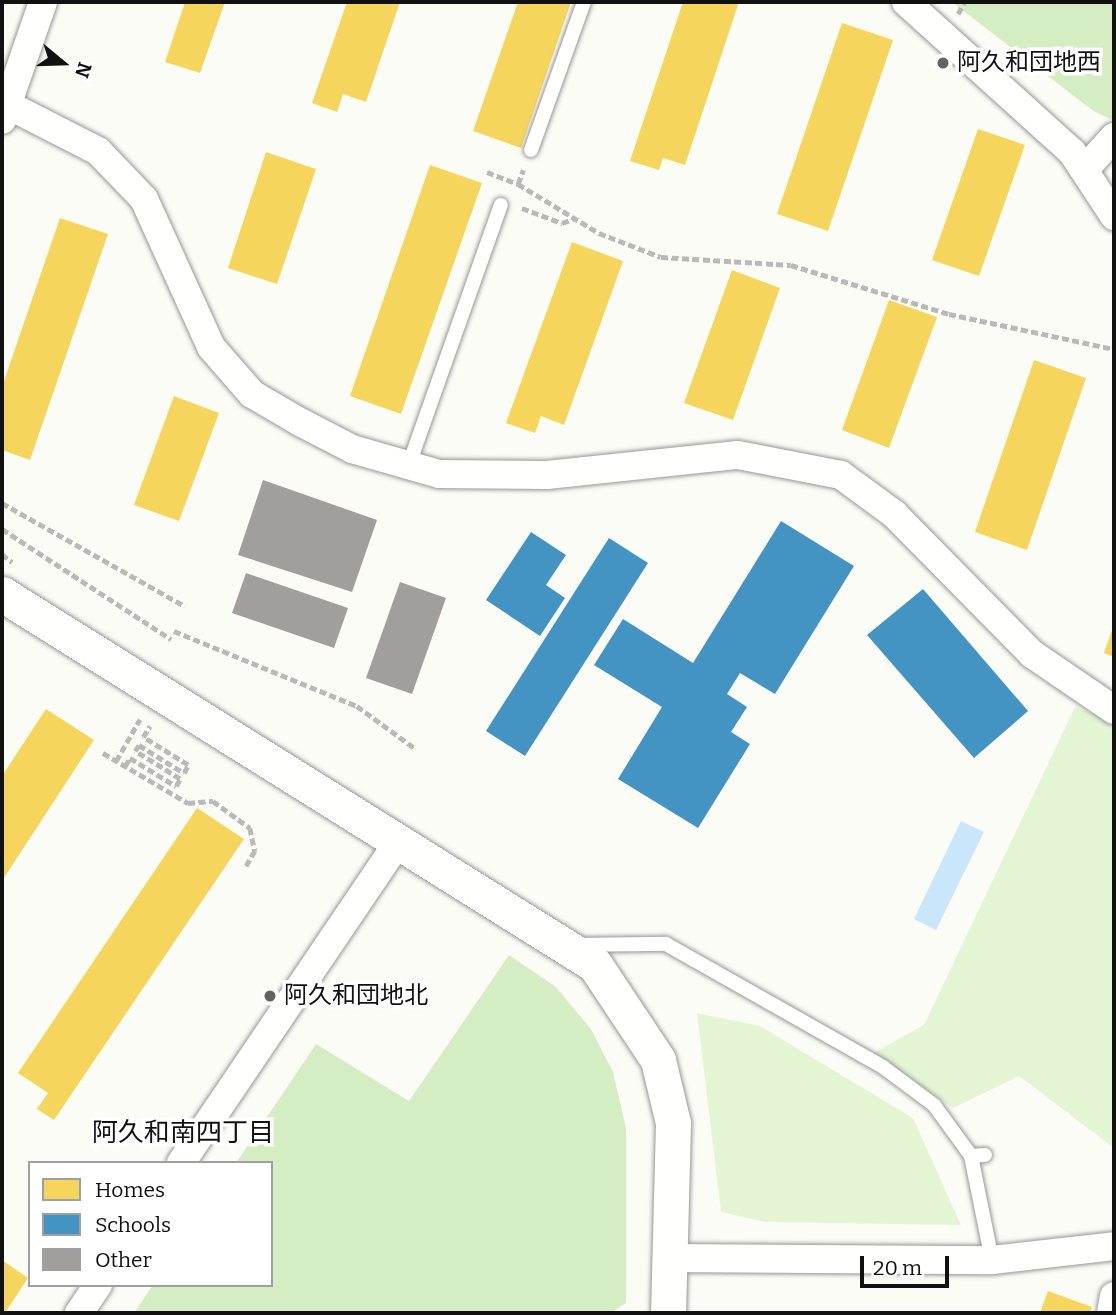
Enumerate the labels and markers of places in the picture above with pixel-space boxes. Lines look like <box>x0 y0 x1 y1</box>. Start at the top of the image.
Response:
place label: 阿久和団地西 <box>957 49 1101 77</box>
marker: 阿久和団地西 <box>935 55 951 71</box>
place label: 阿久和団地北 <box>284 982 428 1010</box>
marker: 阿久和団地北 <box>262 988 278 1004</box>

